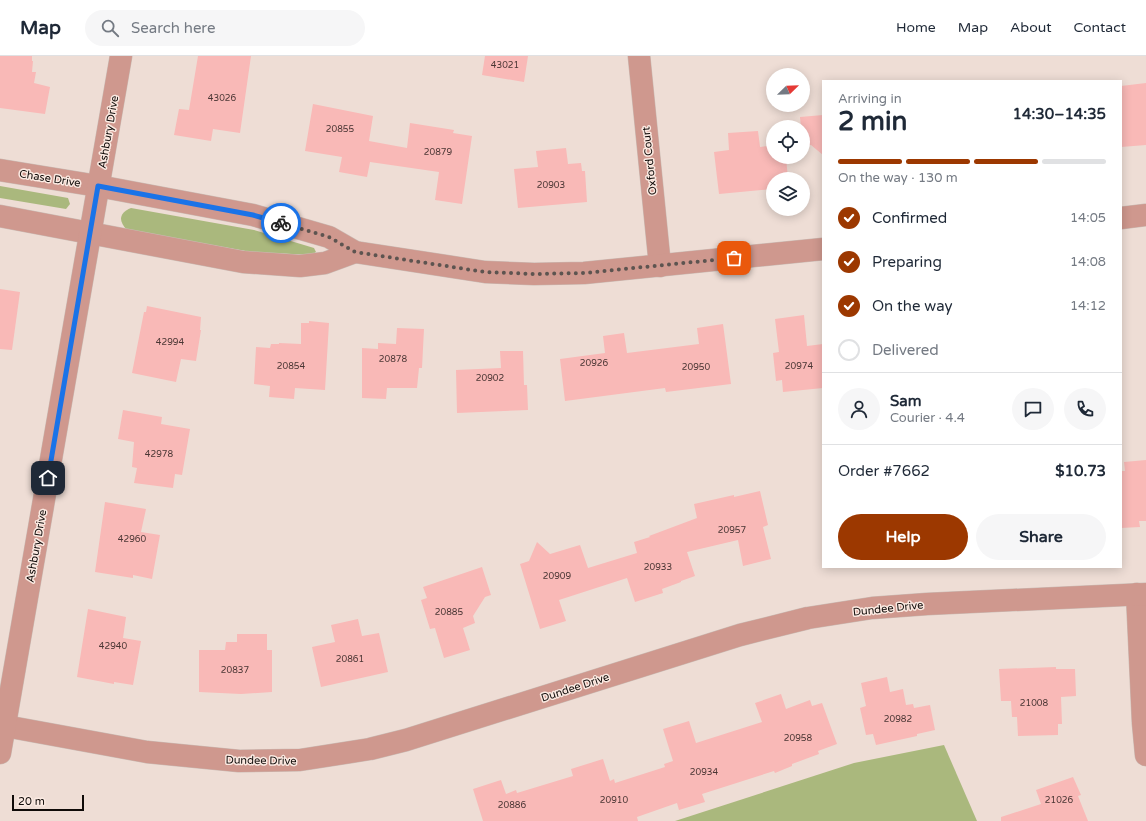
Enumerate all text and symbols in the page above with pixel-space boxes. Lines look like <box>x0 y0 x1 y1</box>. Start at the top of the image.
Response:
search box <box>85 10 365 46</box>
text: Map <box>20 17 61 39</box>
icon: search <box>99 17 121 39</box>
text: Search here <box>131 19 215 37</box>
text: Home <box>896 19 936 36</box>
text: Map <box>958 19 988 36</box>
text: About <box>1010 19 1052 36</box>
text: Contact <box>1074 19 1126 36</box>
house number: 43021 <box>491 60 519 71</box>
north arrow <box>766 68 810 112</box>
map controls <box>766 68 810 216</box>
text: Arriving in <box>838 91 902 107</box>
house number: 43026 <box>208 93 236 104</box>
street label: Ashbury Drive <box>96 95 121 170</box>
text: 14:30–14:35 <box>1013 105 1106 123</box>
text: 2 min <box>838 106 907 137</box>
button: locate <box>766 120 810 164</box>
house number: 20855 <box>326 124 354 135</box>
street label: Oxford Court <box>639 126 660 196</box>
house number: 20879 <box>424 147 452 158</box>
street label: Chase Drive <box>18 167 82 190</box>
text: On the way · 130 m <box>838 170 958 186</box>
button: layers <box>766 172 810 216</box>
house number: 20903 <box>537 180 565 191</box>
courier <box>261 203 301 243</box>
icon: check <box>838 207 860 229</box>
text: Confirmed <box>872 209 947 227</box>
text: 14:05 <box>1070 210 1106 226</box>
icon: bike <box>270 212 292 234</box>
pin <box>717 241 751 275</box>
icon: bag <box>723 247 745 269</box>
icon: check <box>838 251 860 273</box>
text: Preparing <box>872 253 942 271</box>
text: 14:08 <box>1070 254 1106 270</box>
icon: check <box>838 295 860 317</box>
text: On the way <box>872 297 952 315</box>
text: 14:12 <box>1070 298 1106 314</box>
house number: 42994 <box>156 337 184 348</box>
text: Delivered <box>872 341 939 359</box>
house number: 20878 <box>379 354 407 365</box>
house number: 20926 <box>580 358 608 369</box>
house number: 20854 <box>277 361 305 372</box>
house number: 20974 <box>785 361 813 372</box>
house number: 20950 <box>682 362 710 373</box>
house number: 20902 <box>476 373 504 384</box>
button: person <box>838 388 880 430</box>
button: chat <box>1012 388 1054 430</box>
button: phone <box>1064 388 1106 430</box>
text: Sam <box>890 392 921 410</box>
text: Courier · 4.4 <box>890 410 965 426</box>
house number: 42978 <box>145 449 173 460</box>
pin <box>31 461 65 495</box>
text: Order #7662 <box>838 462 930 480</box>
text: $10.73 <box>1055 462 1106 480</box>
icon: home <box>37 467 59 489</box>
street label: Ashbury Drive <box>24 509 49 584</box>
button: Help <box>838 514 968 560</box>
button: Share <box>976 514 1106 560</box>
house number: 20957 <box>718 525 746 536</box>
house number: 42960 <box>118 534 146 545</box>
house number: 20933 <box>644 562 672 573</box>
house number: 20909 <box>543 571 571 582</box>
street label: Dundee Drive <box>852 598 924 619</box>
house number: 20885 <box>435 607 463 618</box>
house number: 42940 <box>99 641 127 652</box>
house number: 20861 <box>336 654 364 665</box>
house number: 20837 <box>221 665 249 676</box>
street label: Dundee Drive <box>539 670 611 705</box>
house number: 21008 <box>1020 698 1048 709</box>
house number: 20982 <box>884 714 912 725</box>
house number: 20958 <box>784 733 812 744</box>
street label: Dundee Drive <box>225 753 297 768</box>
house number: 20934 <box>690 767 718 778</box>
scale bar <box>12 793 84 812</box>
text: 20 m <box>18 795 45 808</box>
house number: 20910 <box>600 795 628 806</box>
house number: 21026 <box>1045 795 1073 806</box>
house number: 20886 <box>498 800 526 811</box>

